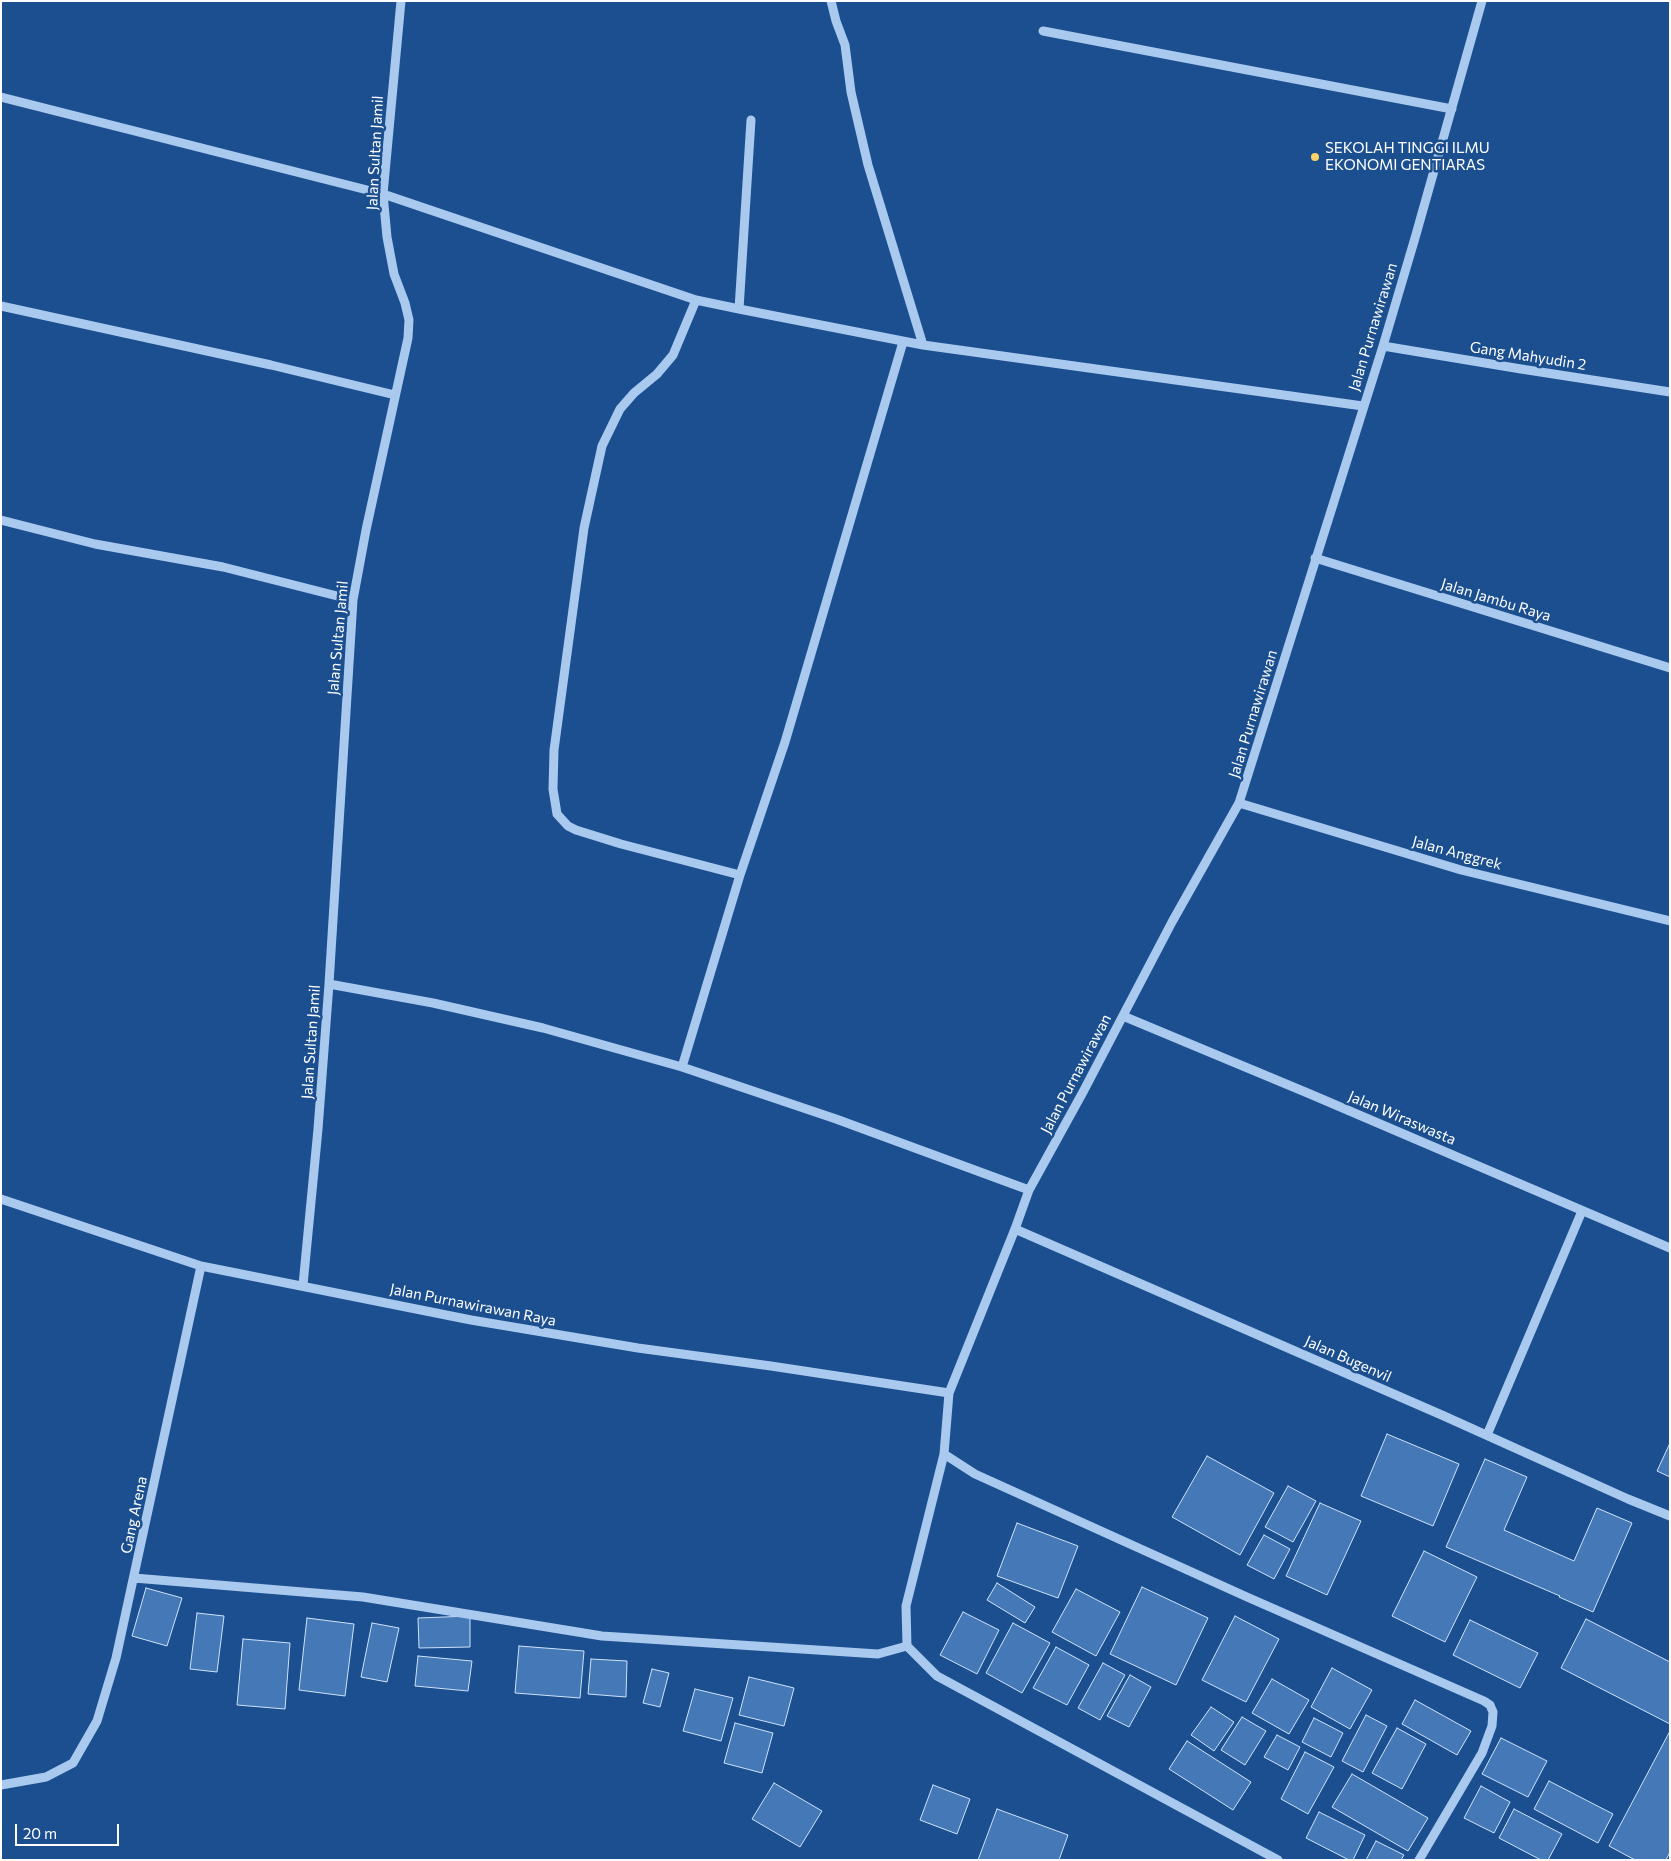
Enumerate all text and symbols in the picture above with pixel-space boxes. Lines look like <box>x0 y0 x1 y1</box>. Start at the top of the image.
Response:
street label: Jalan Sultan Jamil <box>363 95 387 211</box>
place label: SEKOLAH TINGGI ILMU EKONOMI GENTIARAS <box>1325 139 1490 174</box>
marker: SEKOLAH TINGGI ILMU EKONOMI GENTIARAS <box>1309 151 1321 163</box>
street label: Jalan Purnawirawan <box>1345 261 1401 393</box>
street label: Gang Mahyudin 2 <box>1469 338 1587 374</box>
street label: Jalan Jambu Raya <box>1439 575 1553 625</box>
street label: Jalan Sultan Jamil <box>324 580 352 696</box>
street label: Jalan Purnawirawan <box>1225 648 1281 780</box>
street label: Jalan Anggrek <box>1410 832 1504 874</box>
street label: Jalan Sultan Jamil <box>298 984 324 1100</box>
street label: Jalan Purnawirawan <box>1037 1011 1115 1137</box>
street label: Jalan Wiraswasta <box>1345 1087 1459 1149</box>
street label: Jalan Purnawirawan Raya <box>388 1280 558 1330</box>
street label: Jalan Bugenvil <box>1302 1332 1394 1386</box>
street label: Gang Arena <box>117 1475 151 1555</box>
scale bar <box>18 1814 121 1846</box>
text: 20 m <box>23 1824 57 1842</box>

